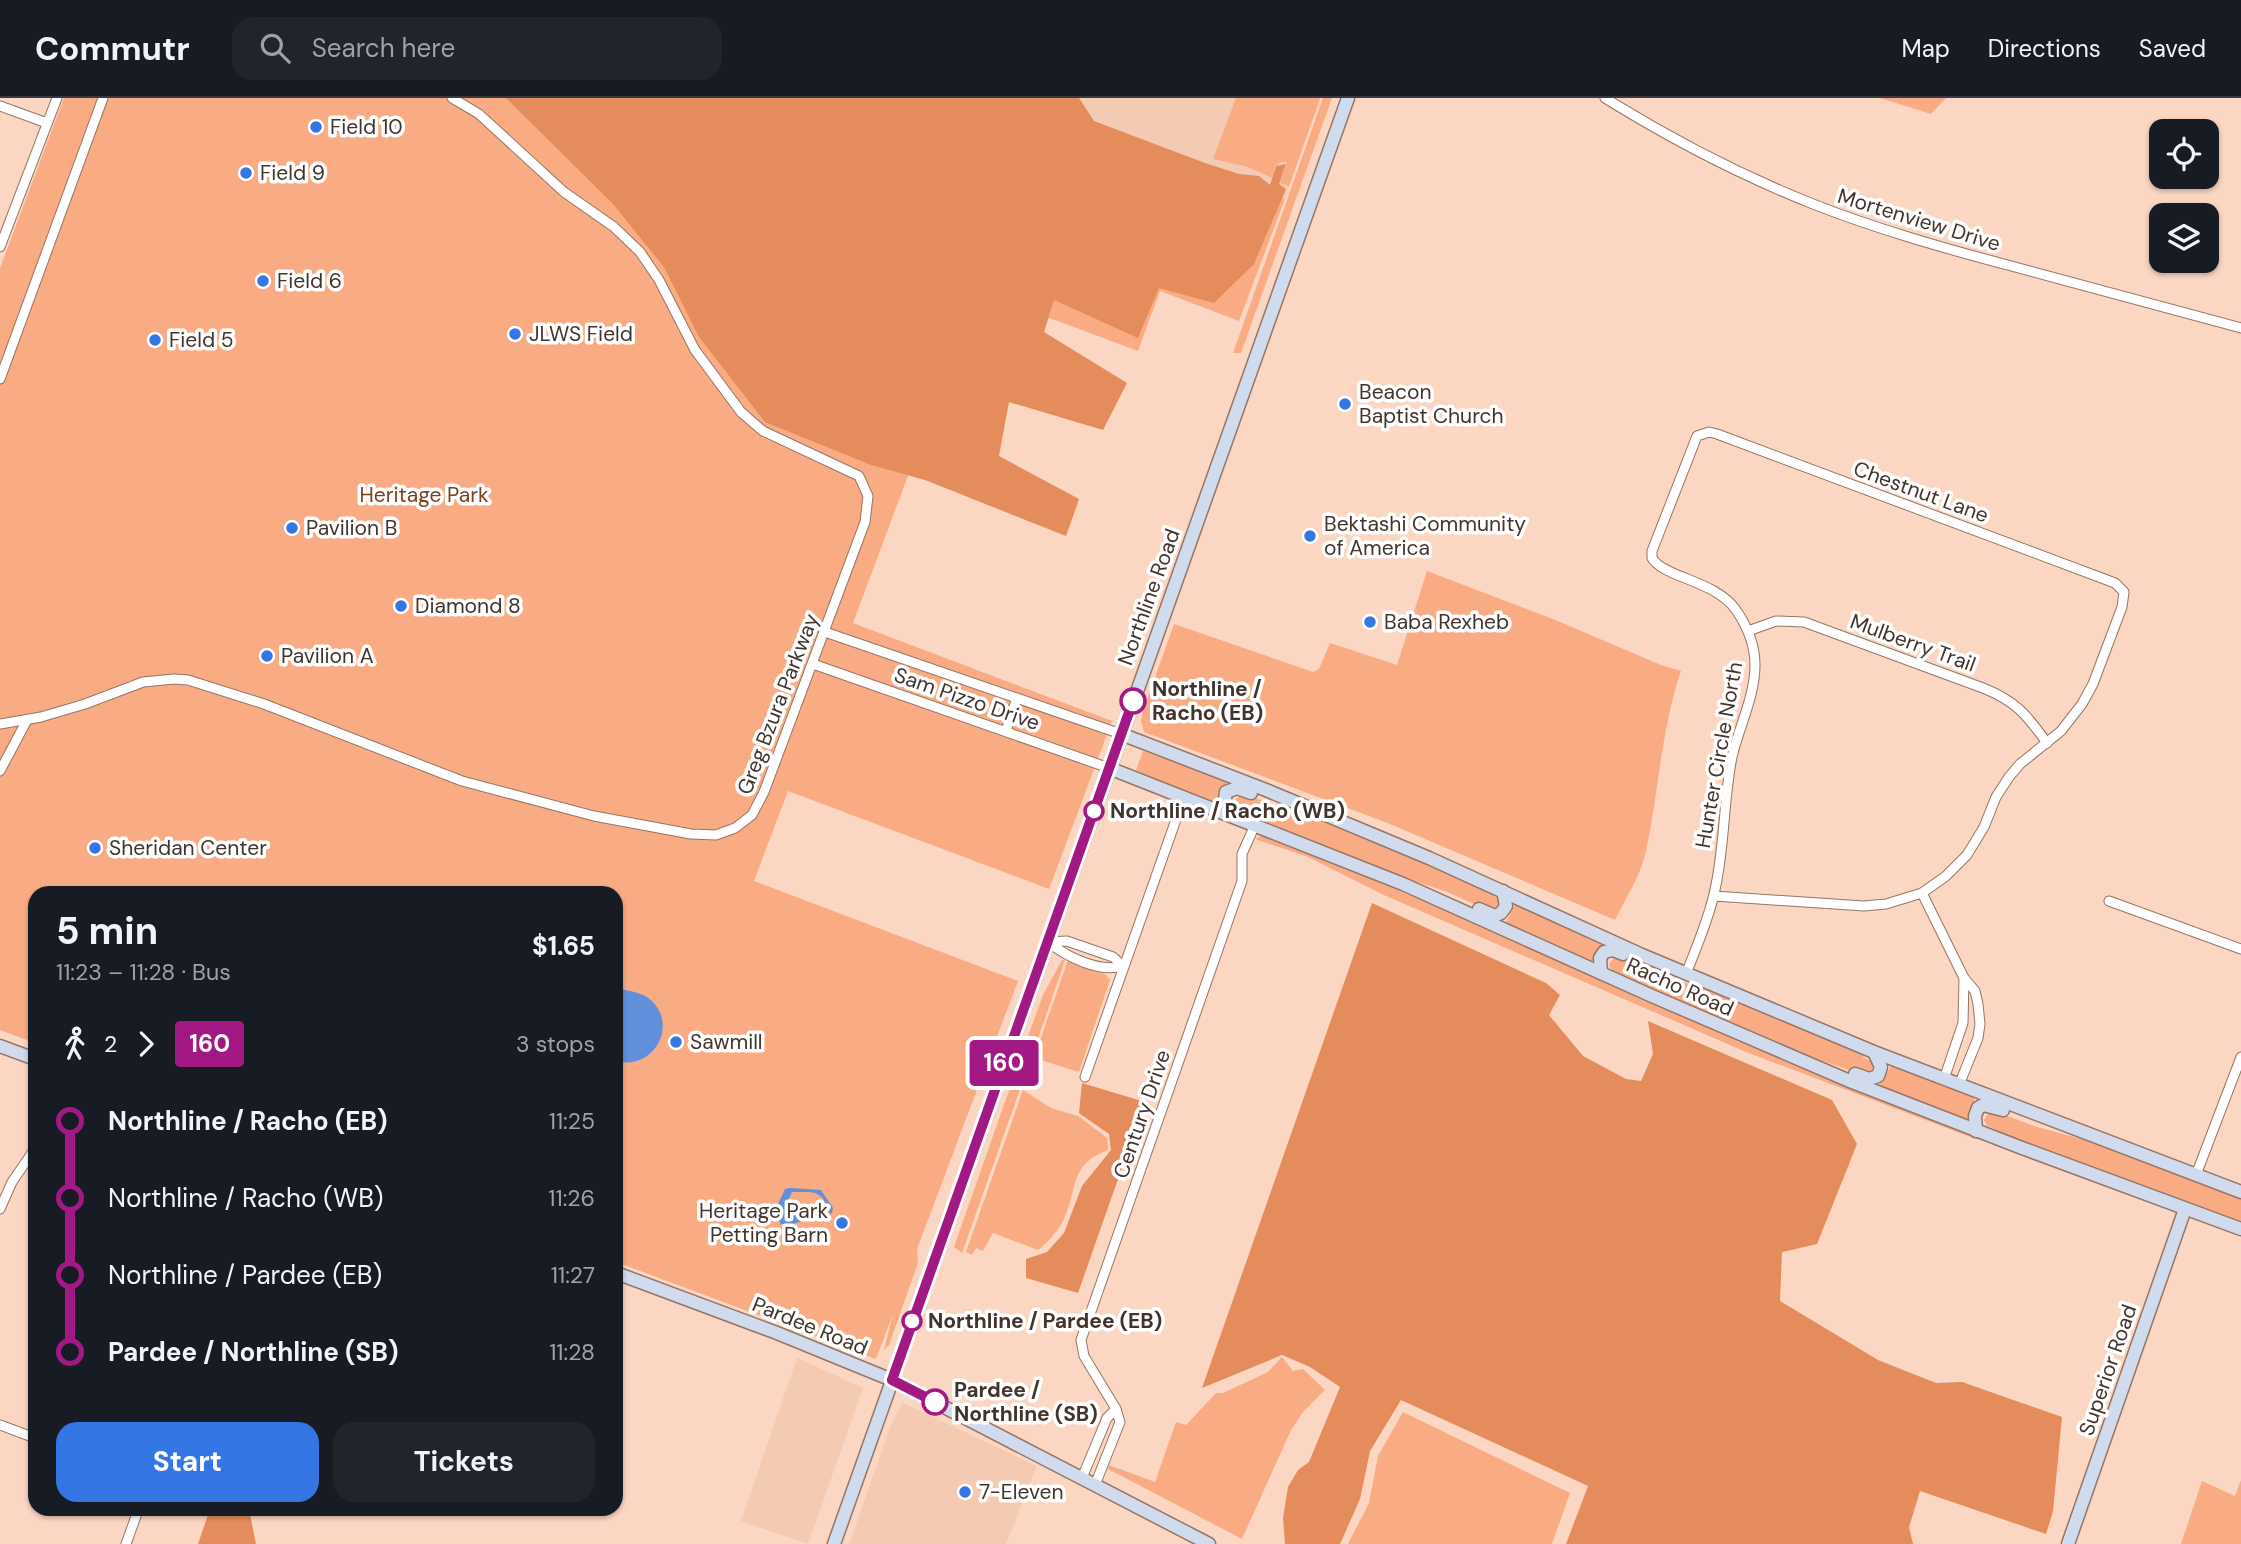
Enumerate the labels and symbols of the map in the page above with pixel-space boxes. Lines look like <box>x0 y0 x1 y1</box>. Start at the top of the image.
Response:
place label: Field 10 <box>330 113 403 141</box>
marker: Field 10 <box>308 119 324 135</box>
place label: Field 9 <box>260 159 325 187</box>
marker: Field 9 <box>238 165 254 181</box>
street label: Mortenview Drive <box>1834 182 2004 258</box>
place label: Field 6 <box>277 267 342 295</box>
marker: Field 6 <box>255 273 271 289</box>
place label: JLWS Field <box>529 320 633 348</box>
place label: Field 5 <box>169 326 233 354</box>
marker: JLWS Field <box>507 326 523 342</box>
marker: Field 5 <box>147 332 163 348</box>
place label: Beacon Baptist Church <box>1359 378 1504 430</box>
marker: Beacon Baptist Church <box>1337 396 1353 412</box>
street label: Chestnut Lane <box>1850 455 1992 529</box>
park label: Heritage Park <box>360 481 489 509</box>
place label: Bektashi Community of America <box>1324 510 1526 562</box>
place label: Pavilion B <box>306 514 397 542</box>
marker: Pavilion B <box>284 520 300 536</box>
street label: Northline Road <box>1111 525 1187 669</box>
marker: Bektashi Community of America <box>1302 528 1318 544</box>
place label: Diamond 8 <box>415 592 521 620</box>
marker: Diamond 8 <box>393 598 409 614</box>
street label: Mulberry Trail <box>1846 607 1980 679</box>
place label: Baba Rexheb <box>1384 608 1509 636</box>
street label: Greg Bzura Parkway <box>731 609 825 798</box>
marker: Baba Rexheb <box>1362 614 1378 630</box>
place label: Pavilion A <box>281 642 374 670</box>
marker: Pavilion A <box>259 648 275 664</box>
street label: Hunter Circle North <box>1689 660 1749 850</box>
street label: Sam Pizzo Drive <box>891 661 1044 737</box>
place label: Northline / Racho (EB) <box>1152 675 1263 727</box>
marker: Northline / Racho (EB) <box>1120 688 1146 714</box>
place label: Northline / Racho (WB) <box>1110 797 1345 825</box>
marker: Northline / Racho (WB) <box>1084 801 1104 821</box>
place label: Sheridan Center <box>109 834 267 862</box>
marker: Sheridan Center <box>87 840 103 856</box>
street label: Racho Road <box>1622 951 1738 1023</box>
place label: Sawmill <box>690 1028 763 1056</box>
marker: Sawmill <box>668 1034 684 1050</box>
line badge: 160 <box>964 1040 1044 1086</box>
street label: Century Drive <box>1107 1046 1177 1182</box>
place label: Heritage Park Petting Barn <box>699 1197 828 1249</box>
marker: Heritage Park Petting Barn <box>834 1215 850 1231</box>
street label: Pardee Road <box>748 1290 872 1362</box>
street label: Superior Road <box>2072 1301 2144 1439</box>
place label: Northline / Pardee (EB) <box>928 1307 1162 1335</box>
marker: Northline / Pardee (EB) <box>902 1311 922 1331</box>
place label: Pardee / Northline (SB) <box>954 1376 1098 1428</box>
marker: Pardee / Northline (SB) <box>922 1389 948 1415</box>
place label: 7-Eleven <box>979 1478 1063 1506</box>
marker: 7-Eleven <box>957 1484 973 1500</box>

